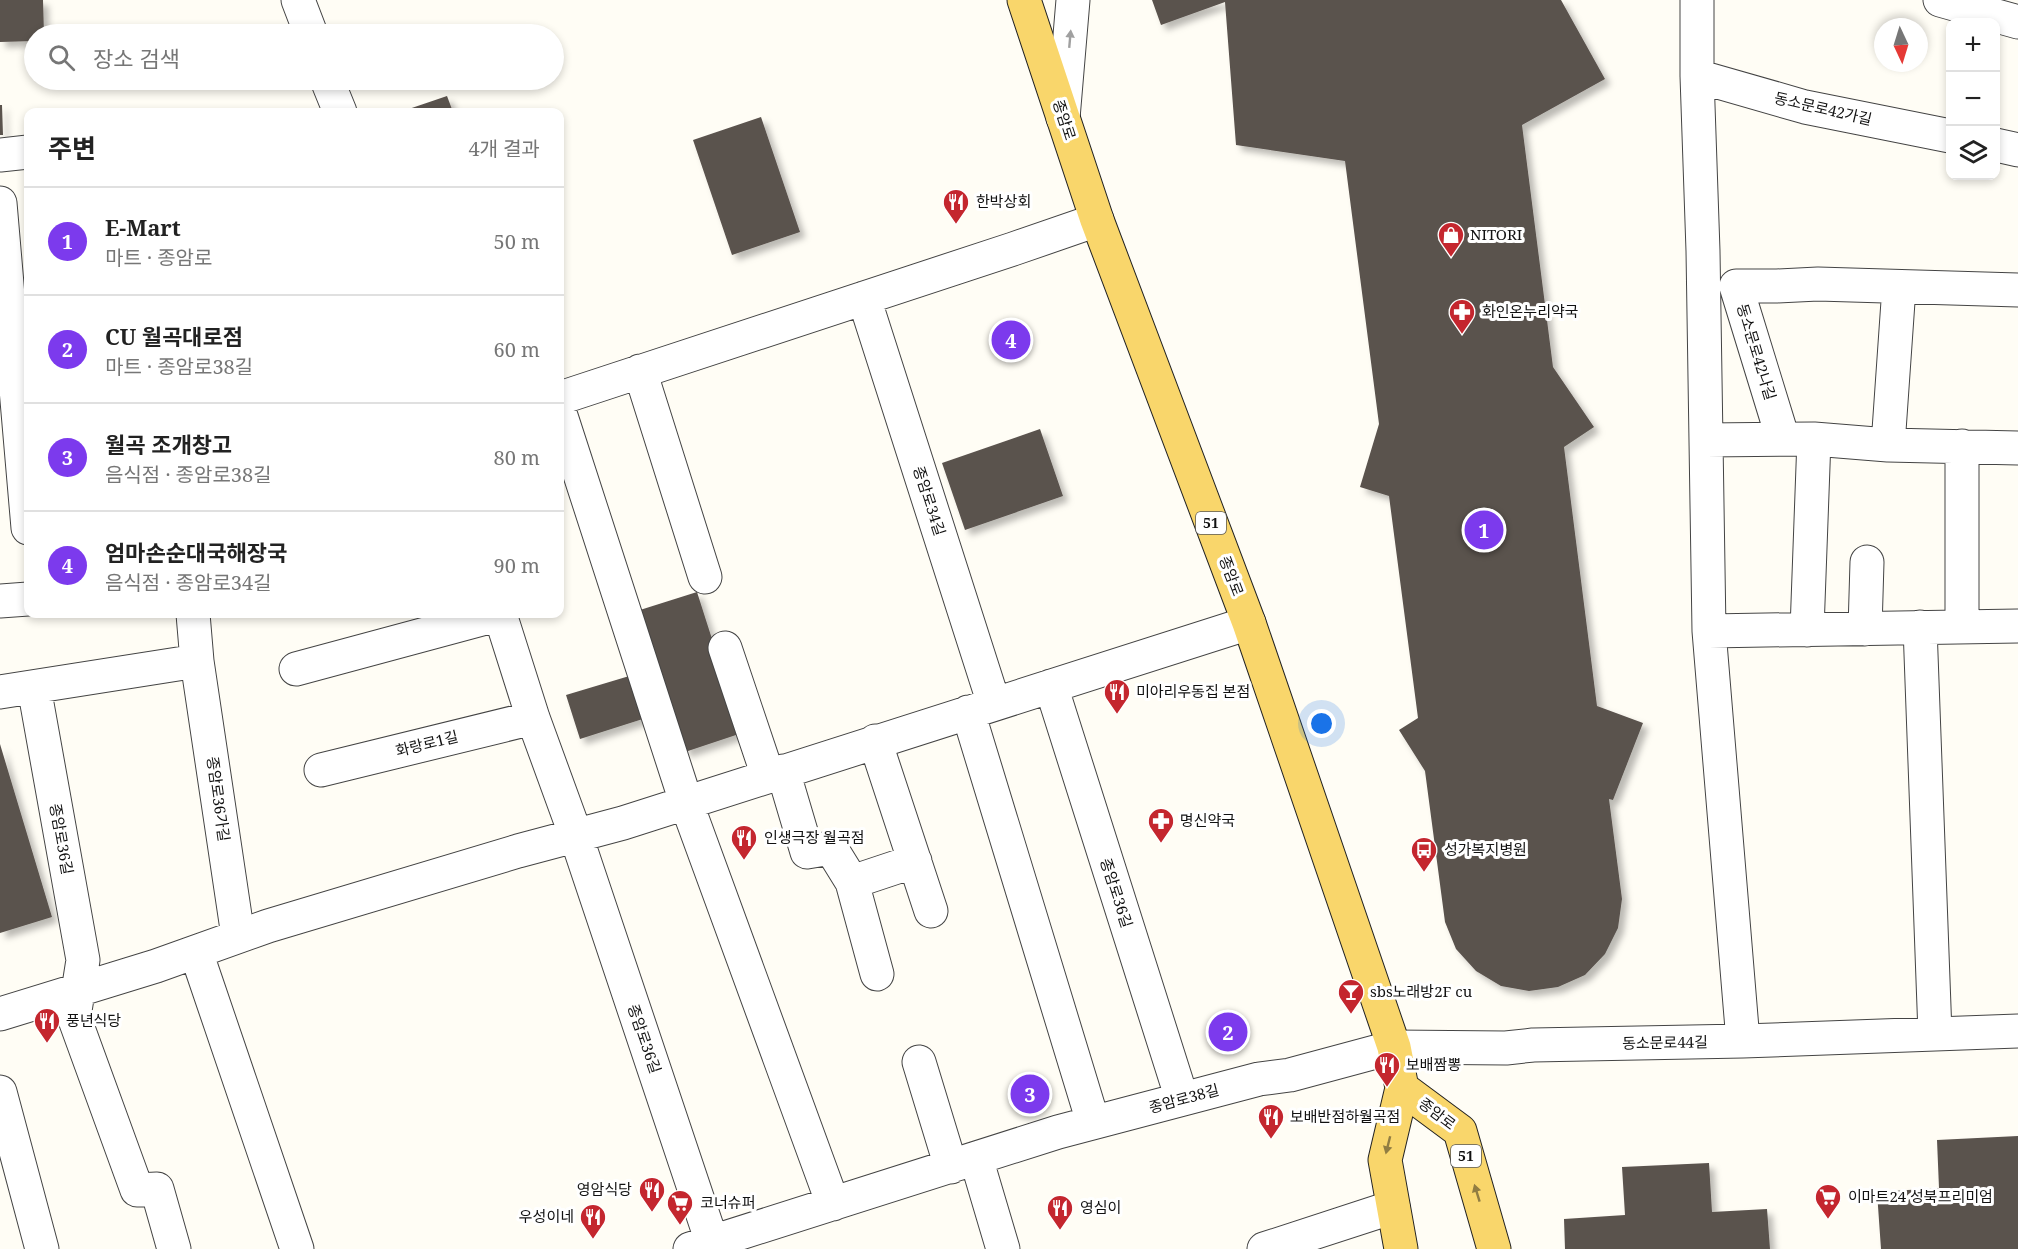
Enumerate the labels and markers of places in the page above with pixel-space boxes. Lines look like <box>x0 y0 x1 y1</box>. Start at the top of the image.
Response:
restaurant icon: 한박상회 <box>941 187 971 225</box>
place label: 한박상회 <box>976 191 1031 211</box>
shop icon: NITORI <box>1436 220 1466 258</box>
place label: NITORI <box>1470 224 1522 244</box>
pharmacy icon: 화인온누리약국 <box>1447 297 1477 335</box>
place label: 화인온누리약국 <box>1482 301 1579 321</box>
pin: 4 <box>992 318 1030 362</box>
pin: 1 <box>1464 508 1504 552</box>
restaurant icon: 미아리우동집 본점 <box>1102 677 1132 715</box>
place label: 미아리우동집 본점 <box>1136 681 1250 701</box>
pharmacy icon: 명신약국 <box>1146 806 1176 844</box>
place label: 명신약국 <box>1180 810 1235 830</box>
restaurant icon: 인생극장 월곡점 <box>729 823 759 861</box>
place label: 인생극장 월곡점 <box>764 827 865 847</box>
bus stop icon: 성가복지병원 <box>1409 835 1439 873</box>
place label: 성가복지병원 <box>1444 839 1527 859</box>
bar icon: sbs노래방2F cu <box>1336 977 1366 1015</box>
place label: sbs노래방2F cu <box>1370 981 1473 1001</box>
restaurant icon: 풍년식당 <box>32 1006 62 1044</box>
place label: 풍년식당 <box>66 1010 121 1030</box>
pin: 2 <box>1208 1010 1248 1054</box>
restaurant icon: 보배짬뽕 <box>1372 1050 1402 1088</box>
place label: 보배짬뽕 <box>1406 1054 1461 1074</box>
pin: 3 <box>1010 1072 1050 1116</box>
restaurant icon: 보배반점하월곡점 <box>1256 1102 1286 1140</box>
place label: 보배반점하월곡점 <box>1290 1106 1400 1126</box>
restaurant icon: 영암식당 <box>637 1175 667 1213</box>
place label: 영암식당 <box>577 1179 632 1199</box>
supermarket icon: 이마트24 성북프리미엄 <box>1813 1182 1843 1220</box>
place label: 이마트24 성북프리미엄 <box>1848 1186 1993 1206</box>
supermarket icon: 코너슈퍼 <box>665 1188 695 1226</box>
place label: 코너슈퍼 <box>700 1192 755 1212</box>
restaurant icon: 영심이 <box>1045 1193 1075 1231</box>
place label: 영심이 <box>1080 1197 1121 1217</box>
restaurant icon: 우성이네 <box>578 1202 608 1240</box>
place label: 우성이네 <box>519 1206 574 1226</box>

